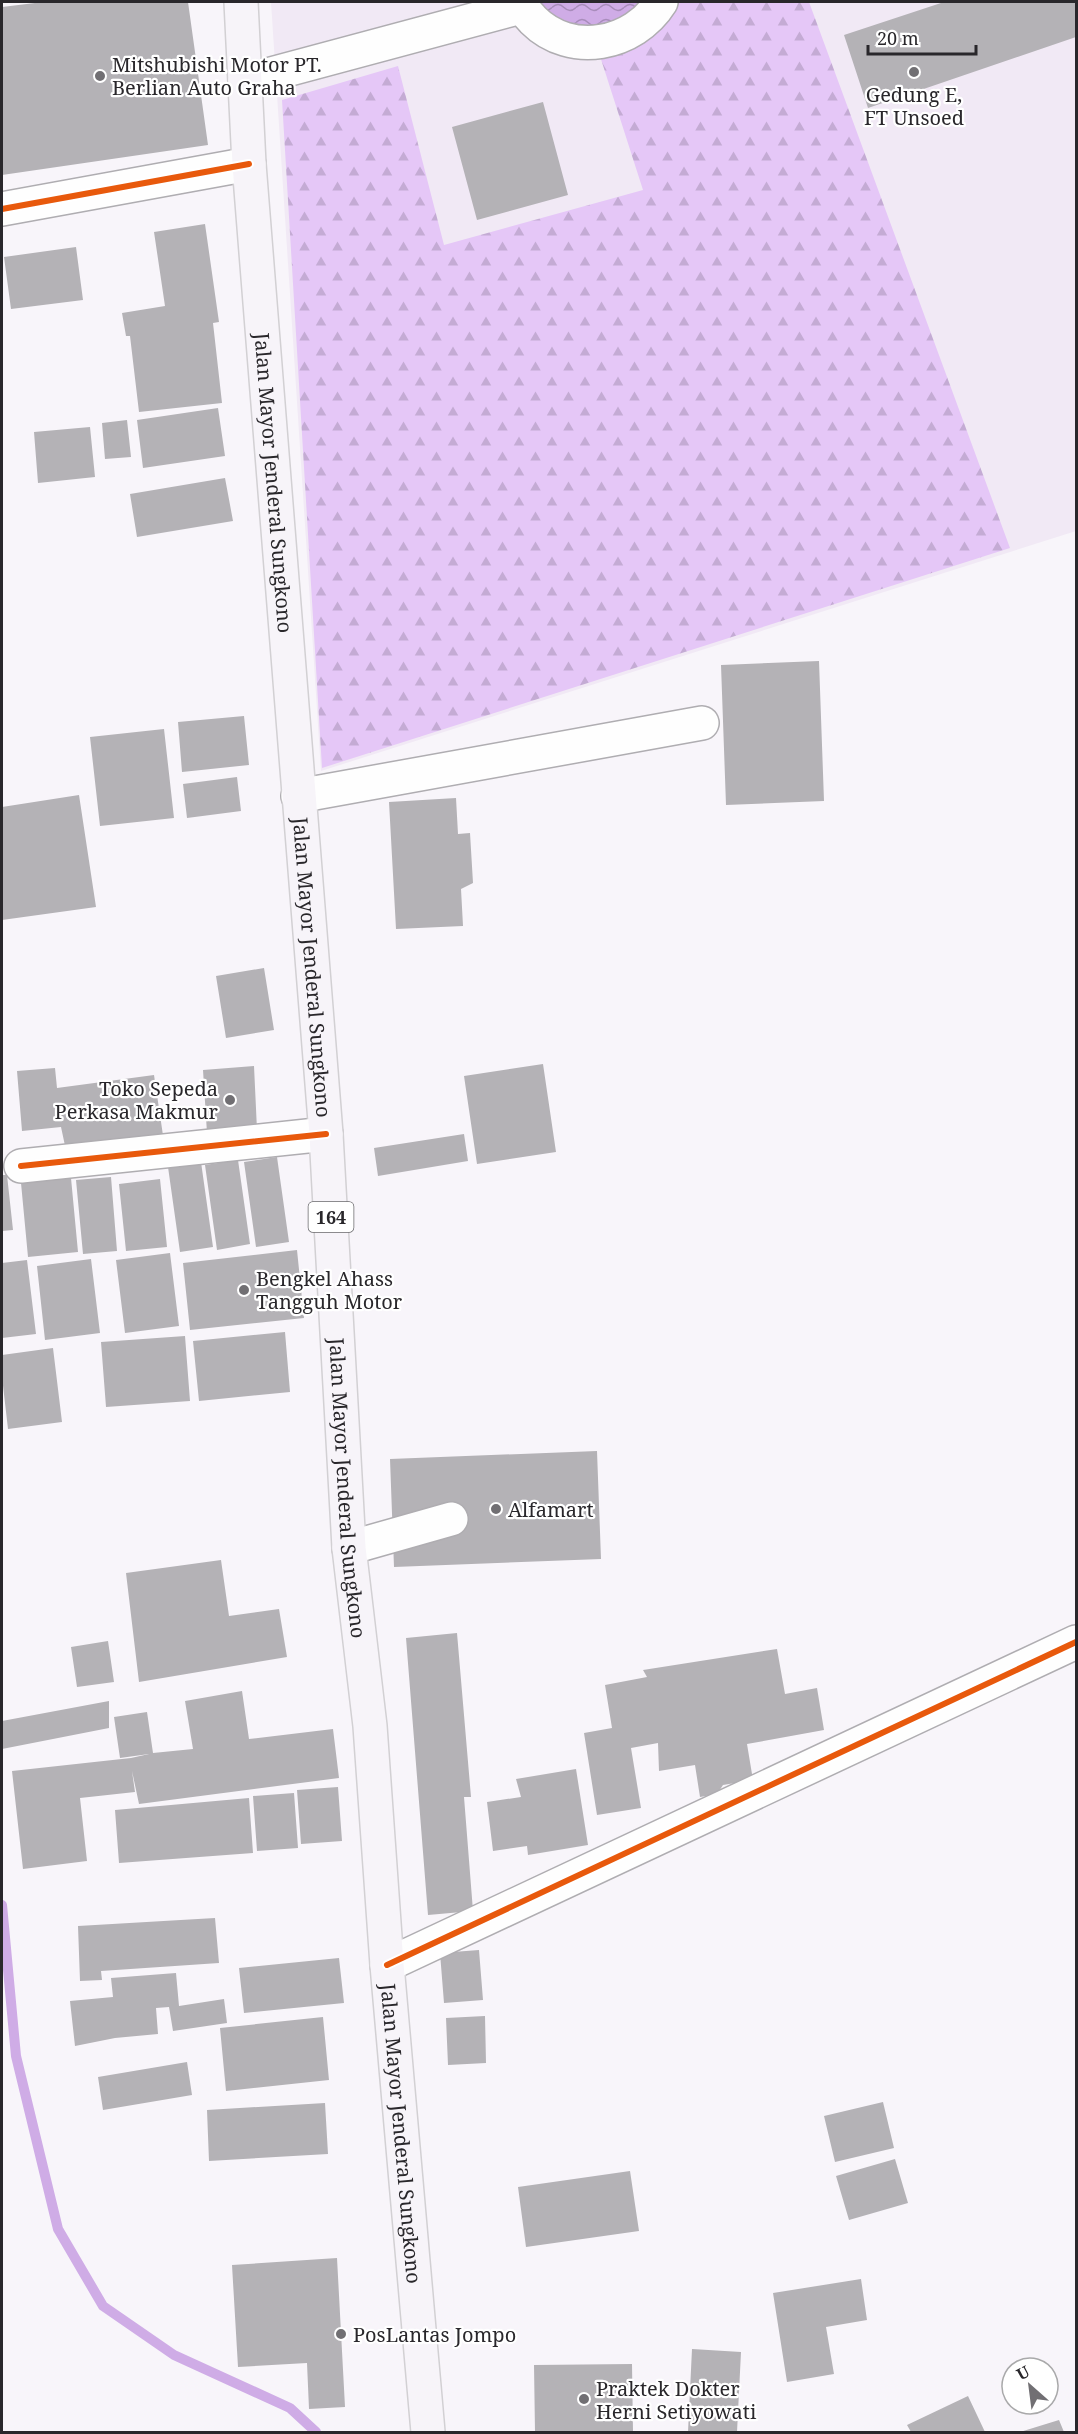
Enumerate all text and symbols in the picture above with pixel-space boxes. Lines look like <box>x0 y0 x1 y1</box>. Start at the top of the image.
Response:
scale bar <box>868 18 976 56</box>
text: 20 m <box>877 26 919 50</box>
place label: Mitshubishi Motor PT. Berlian Auto Graha <box>112 51 322 101</box>
marker: Gedung E, FT Unsoed <box>907 65 921 79</box>
marker: Mitshubishi Motor PT. Berlian Auto Graha <box>93 69 107 83</box>
place label: Gedung E, FT Unsoed <box>864 81 964 131</box>
street label: Jalan Mayor Jenderal Sungkono <box>249 331 300 634</box>
street label: Jalan Mayor Jenderal Sungkono <box>287 815 338 1118</box>
place label: Toko Sepeda Perkasa Makmur <box>55 1075 219 1125</box>
marker: Toko Sepeda Perkasa Makmur <box>223 1093 237 1107</box>
road number: 164 <box>308 1202 354 1232</box>
place label: Bengkel Ahass Tangguh Motor <box>256 1265 403 1315</box>
marker: Bengkel Ahass Tangguh Motor <box>237 1283 251 1297</box>
street label: Jalan Mayor Jenderal Sungkono <box>324 1336 373 1640</box>
place label: Alfamart <box>508 1496 594 1523</box>
marker: Alfamart <box>489 1502 503 1516</box>
street label: Jalan Mayor Jenderal Sungkono <box>375 1981 428 2285</box>
place label: PosLantas Jompo <box>353 2321 516 2348</box>
marker: PosLantas Jompo <box>334 2327 348 2341</box>
north arrow <box>1000 2356 1060 2416</box>
text: U <box>1013 2360 1033 2385</box>
place label: Praktek Dokter Herni Setiyowati <box>596 2375 757 2425</box>
marker: Praktek Dokter Herni Setiyowati <box>577 2392 591 2406</box>

